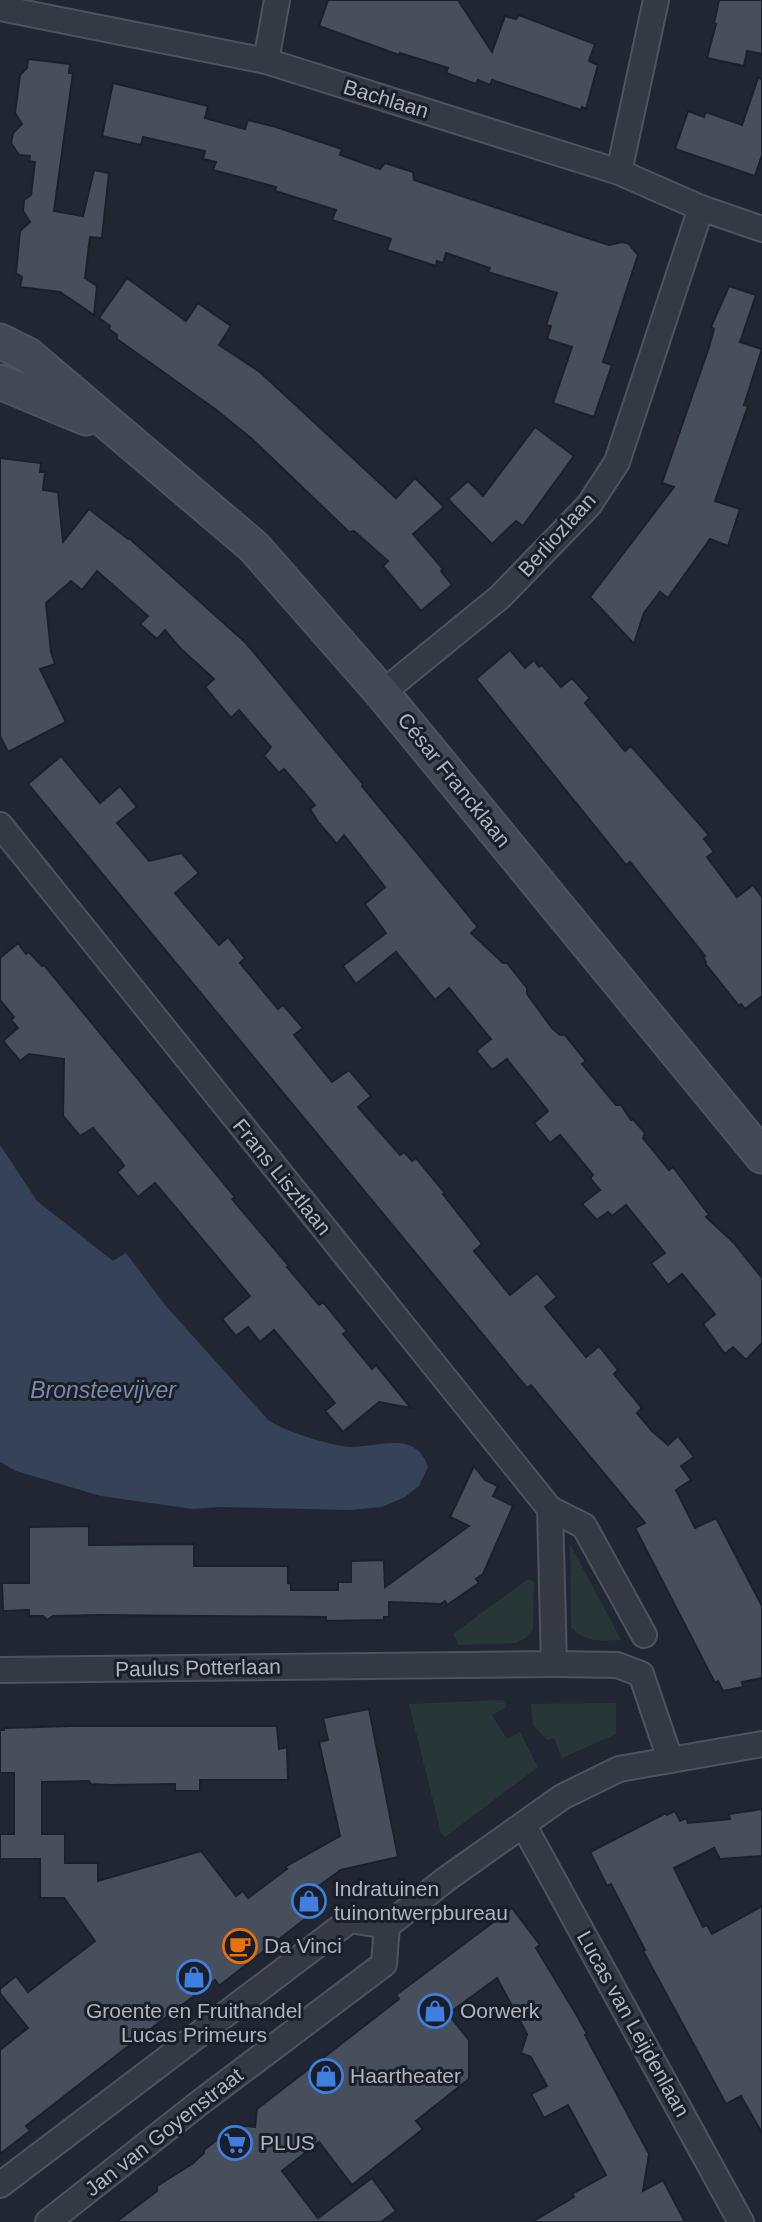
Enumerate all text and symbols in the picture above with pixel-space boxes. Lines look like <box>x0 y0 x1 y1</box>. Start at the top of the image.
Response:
street label: Bachlaan <box>341 75 431 122</box>
street label: Berliozlaan <box>513 488 600 581</box>
street label: César Francklaan <box>393 708 515 851</box>
street label: Frans Lisztlaan <box>229 1114 336 1239</box>
water label: Bronsteevijver <box>30 1377 177 1403</box>
street label: Paulus Potterlaan <box>115 1655 281 1680</box>
place label: Indratuinen tuinontwerpbureau <box>334 1877 508 1924</box>
shop icon: Indratuinen tuinontwerpbureau <box>290 1882 328 1920</box>
cafe icon: Da Vinci <box>221 1927 259 1965</box>
street label: Lucas van Leijdenlaan <box>573 1927 694 2121</box>
place label: Da Vinci <box>264 1934 342 1957</box>
shop icon: Groente en Fruithandel Lucas Primeurs <box>175 1958 213 1996</box>
shop icon: Oorwerk <box>416 1992 454 2030</box>
place label: Groente en Fruithandel Lucas Primeurs <box>86 1999 302 2046</box>
place label: Oorwerk <box>460 1999 540 2022</box>
shop icon: Haartheater <box>307 2057 345 2095</box>
street label: Jan van Goyenstraat <box>80 2063 247 2200</box>
place label: Haartheater <box>350 2064 461 2087</box>
supermarket icon: PLUS <box>216 2124 254 2162</box>
place label: PLUS <box>260 2131 315 2154</box>

